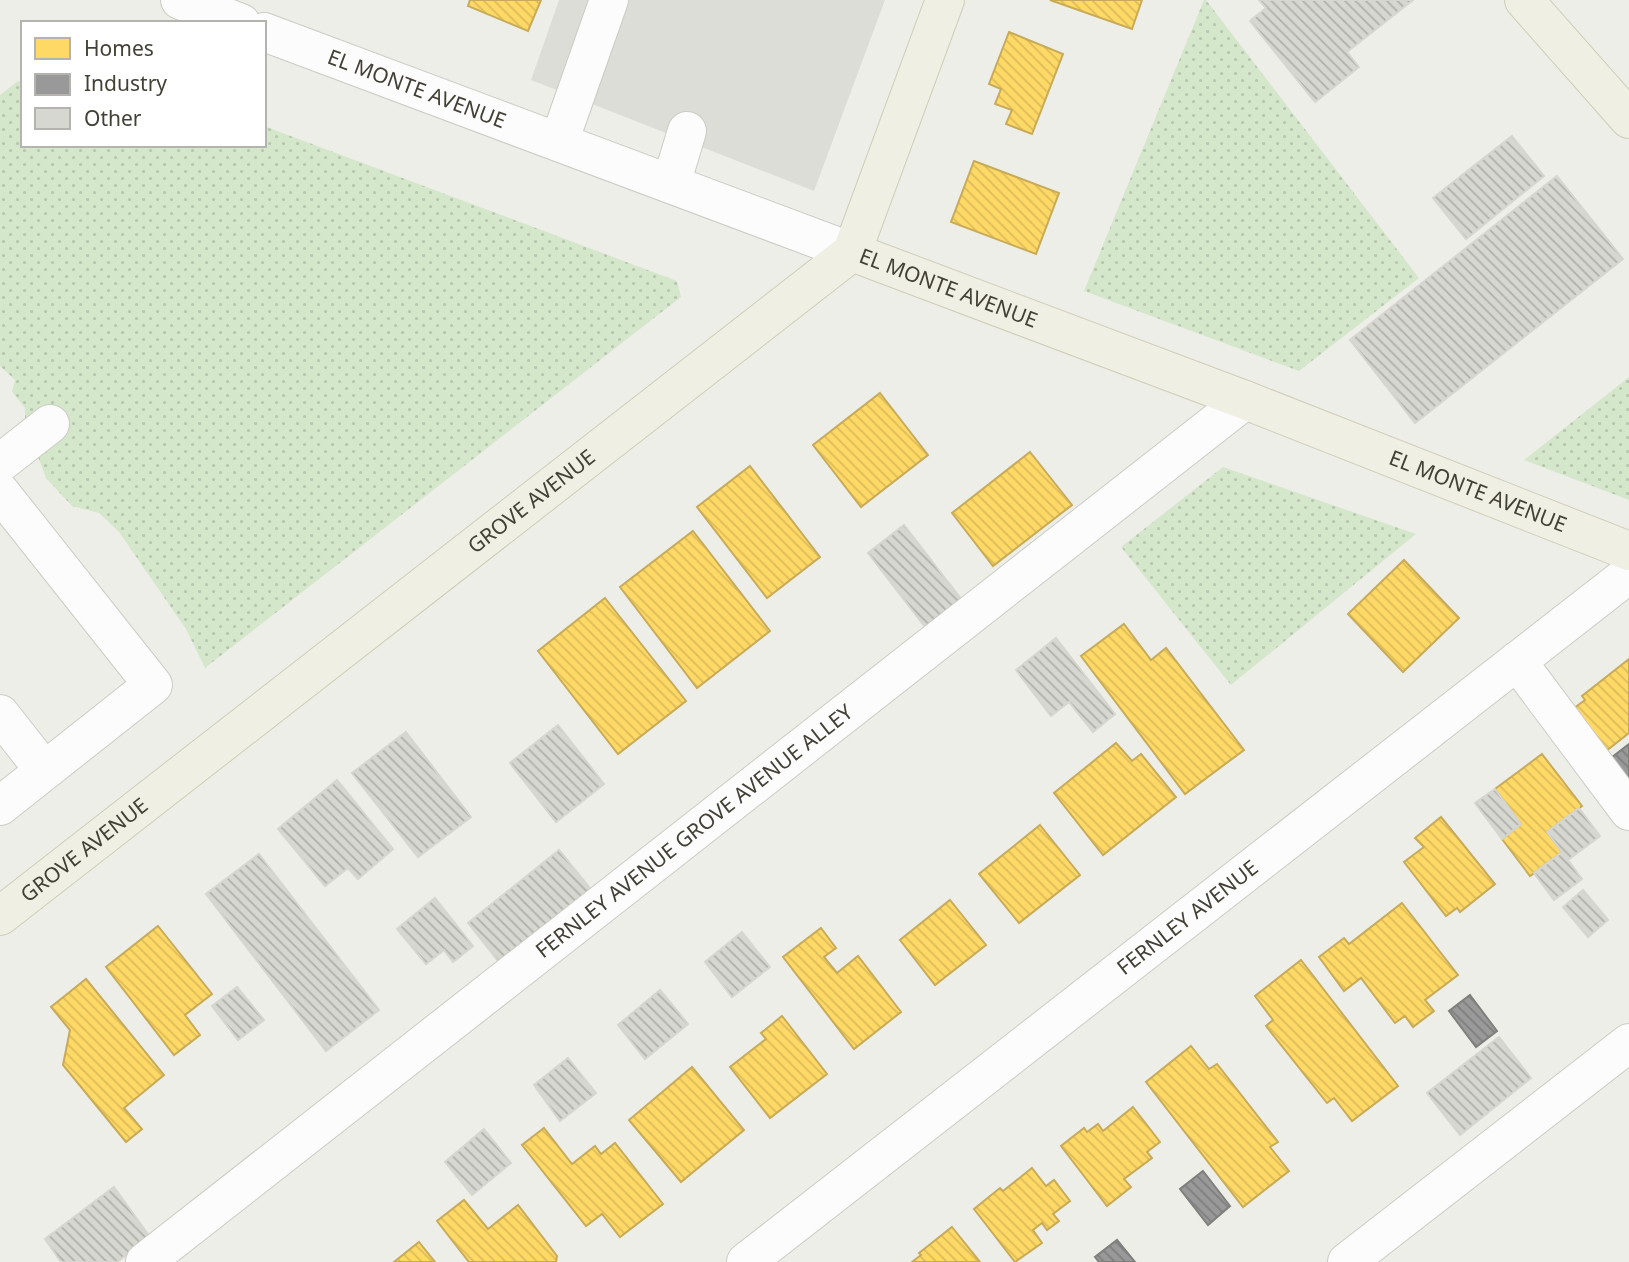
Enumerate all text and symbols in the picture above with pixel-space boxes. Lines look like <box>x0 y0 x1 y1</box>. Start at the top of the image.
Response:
legend <box>21 21 266 147</box>
text: Homes <box>84 34 154 62</box>
street label: EL MONTE AVENUE <box>324 42 510 134</box>
text: Industry <box>84 69 167 97</box>
text: Other <box>84 104 142 132</box>
street label: EL MONTE AVENUE <box>856 241 1042 334</box>
street label: GROVE AVENUE <box>462 442 600 559</box>
street label: EL MONTE AVENUE <box>1385 443 1571 538</box>
street label: FERNLEY AVENUE GROVE AVENUE ALLEY <box>529 698 858 964</box>
street label: GROVE AVENUE <box>14 791 153 908</box>
street label: FERNLEY AVENUE <box>1111 853 1263 981</box>

